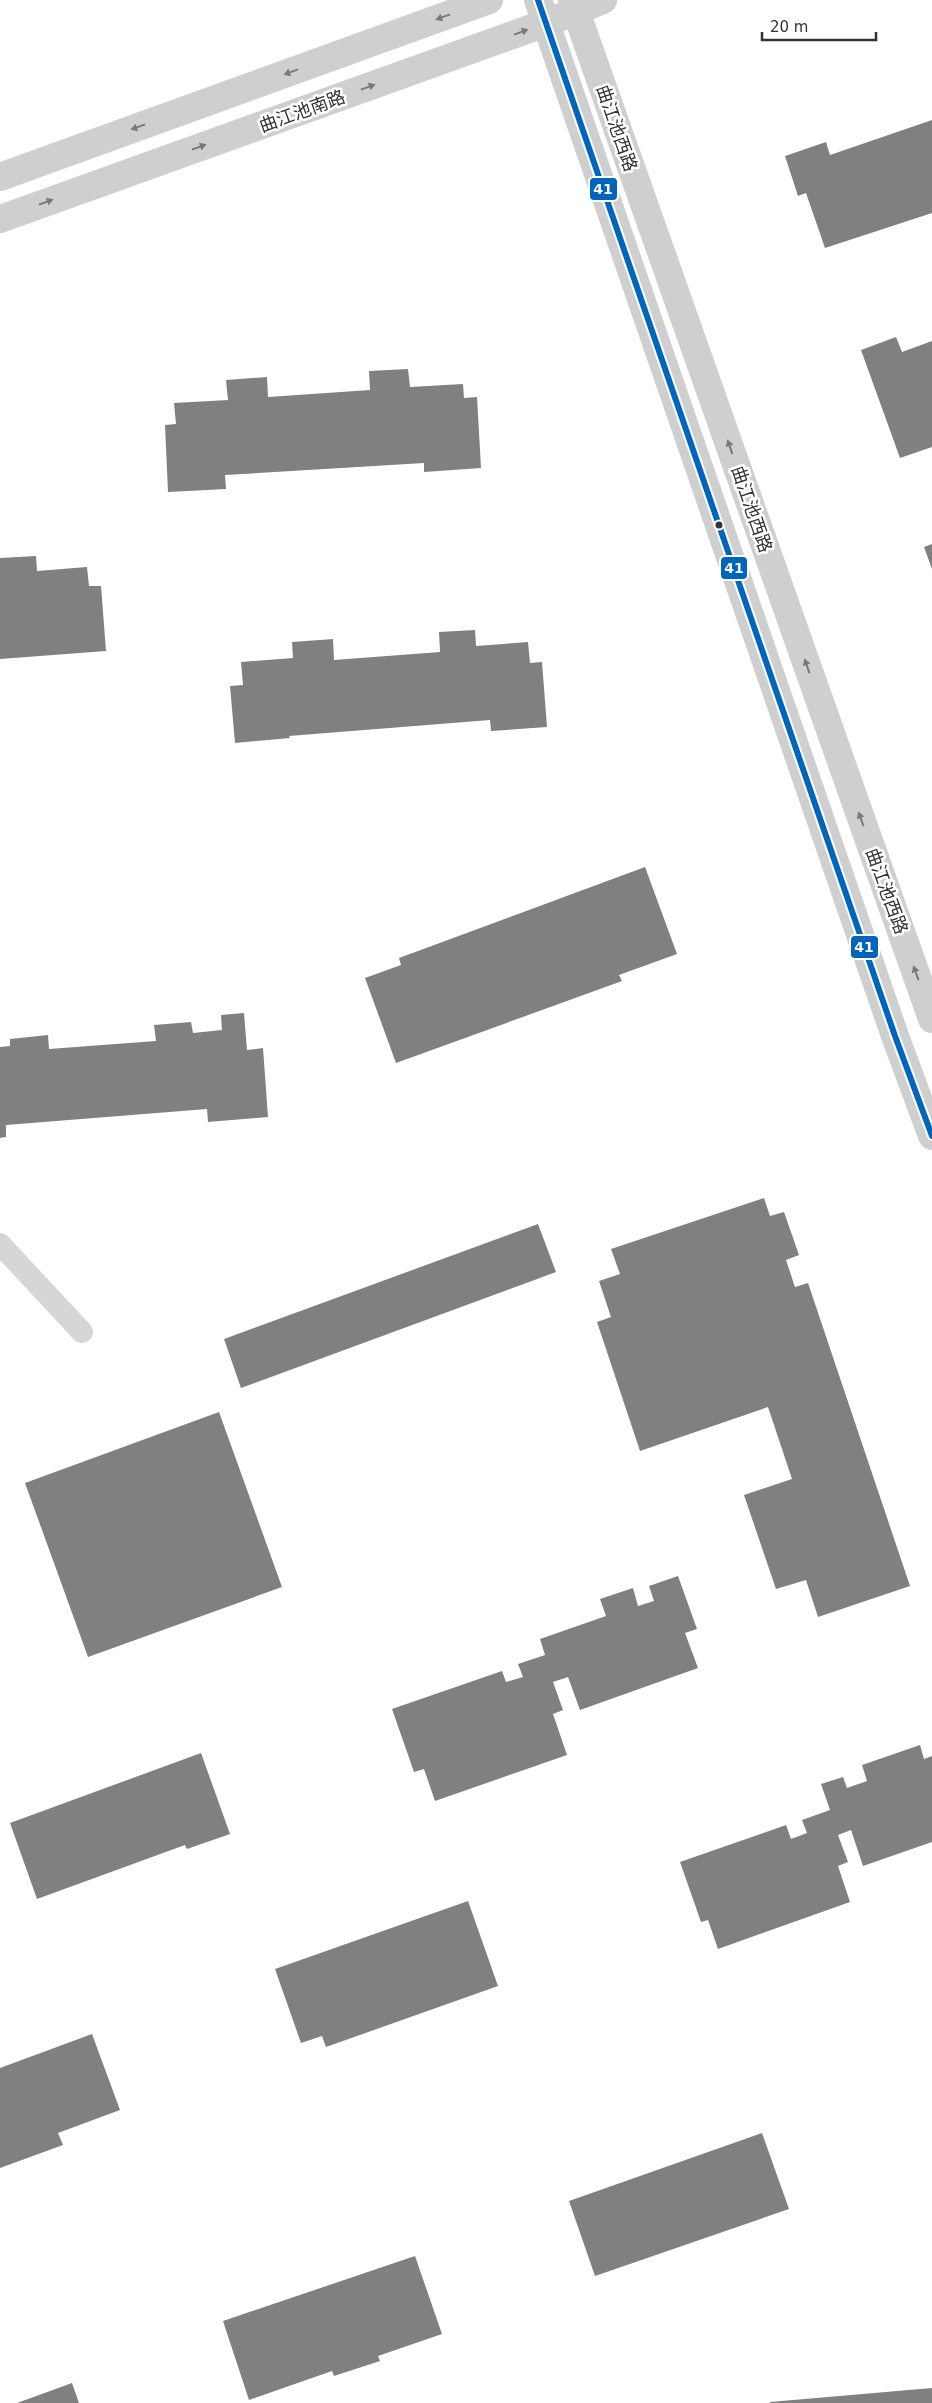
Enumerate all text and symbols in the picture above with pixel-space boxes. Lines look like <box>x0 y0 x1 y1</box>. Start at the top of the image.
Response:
scale bar <box>762 10 876 42</box>
one-way arrow <box>436 14 451 21</box>
text: 20 m <box>770 18 808 36</box>
one-way arrow <box>514 28 529 36</box>
one-way arrow <box>283 69 298 76</box>
street label: 曲江池西路 <box>592 82 642 174</box>
one-way arrow <box>361 83 376 91</box>
street label: 曲江池南路 <box>256 86 348 136</box>
one-way arrow <box>130 123 145 131</box>
one-way arrow <box>191 143 206 150</box>
line badge: 41 <box>589 177 618 201</box>
text: 41 <box>593 181 613 197</box>
one-way arrow <box>38 198 53 205</box>
one-way arrow <box>726 439 734 454</box>
street label: 曲江池西路 <box>727 463 777 555</box>
unlabelled marker <box>714 520 724 530</box>
line badge: 41 <box>720 556 748 580</box>
text: 41 <box>724 560 744 576</box>
one-way arrow <box>803 658 811 673</box>
one-way arrow <box>857 812 865 827</box>
street label: 曲江池西路 <box>862 845 912 937</box>
line badge: 41 <box>850 935 879 959</box>
text: 41 <box>854 939 874 955</box>
one-way arrow <box>912 965 919 980</box>

